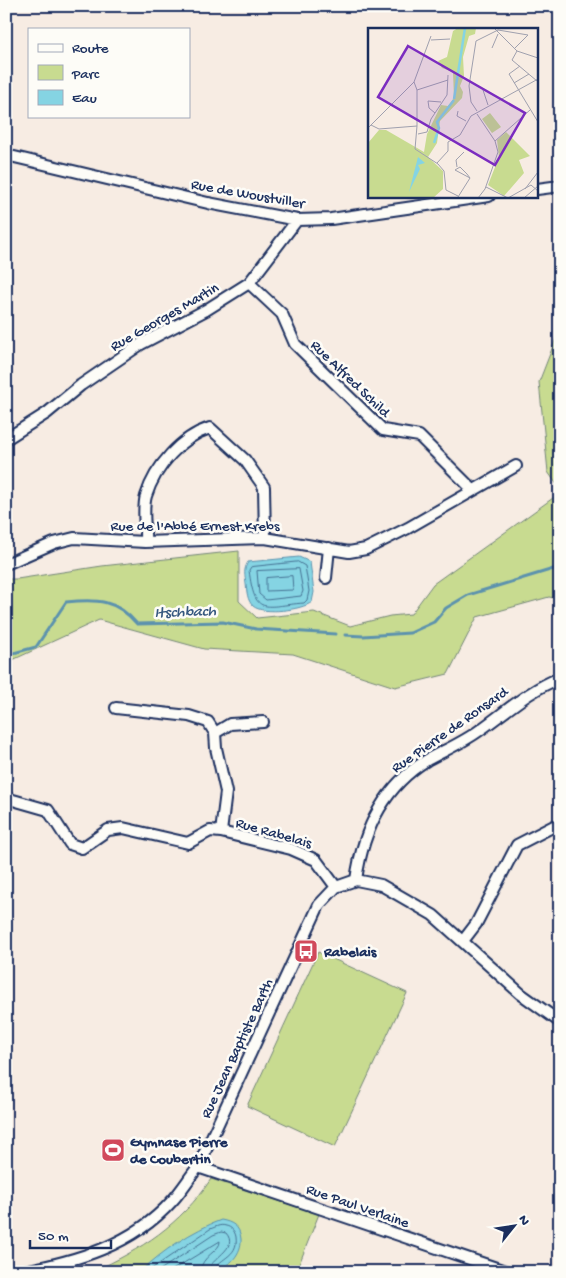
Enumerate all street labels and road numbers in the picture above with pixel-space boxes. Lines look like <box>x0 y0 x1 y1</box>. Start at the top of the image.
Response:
street label: Rue de Woustviller <box>189 176 308 214</box>
street label: Rue Georges Martin <box>108 279 222 356</box>
street label: Rue Alfred Schild <box>306 337 394 423</box>
street label: Rue de l'Abbé Ernest Krebs <box>111 518 280 536</box>
street label: Rue Pierre de Ronsard <box>388 683 513 778</box>
street label: Rue Rabelais <box>233 814 314 854</box>
street label: Rue Jean Baptiste Barth <box>198 976 278 1122</box>
street label: Rue Paul Verlaine <box>303 1181 411 1233</box>

